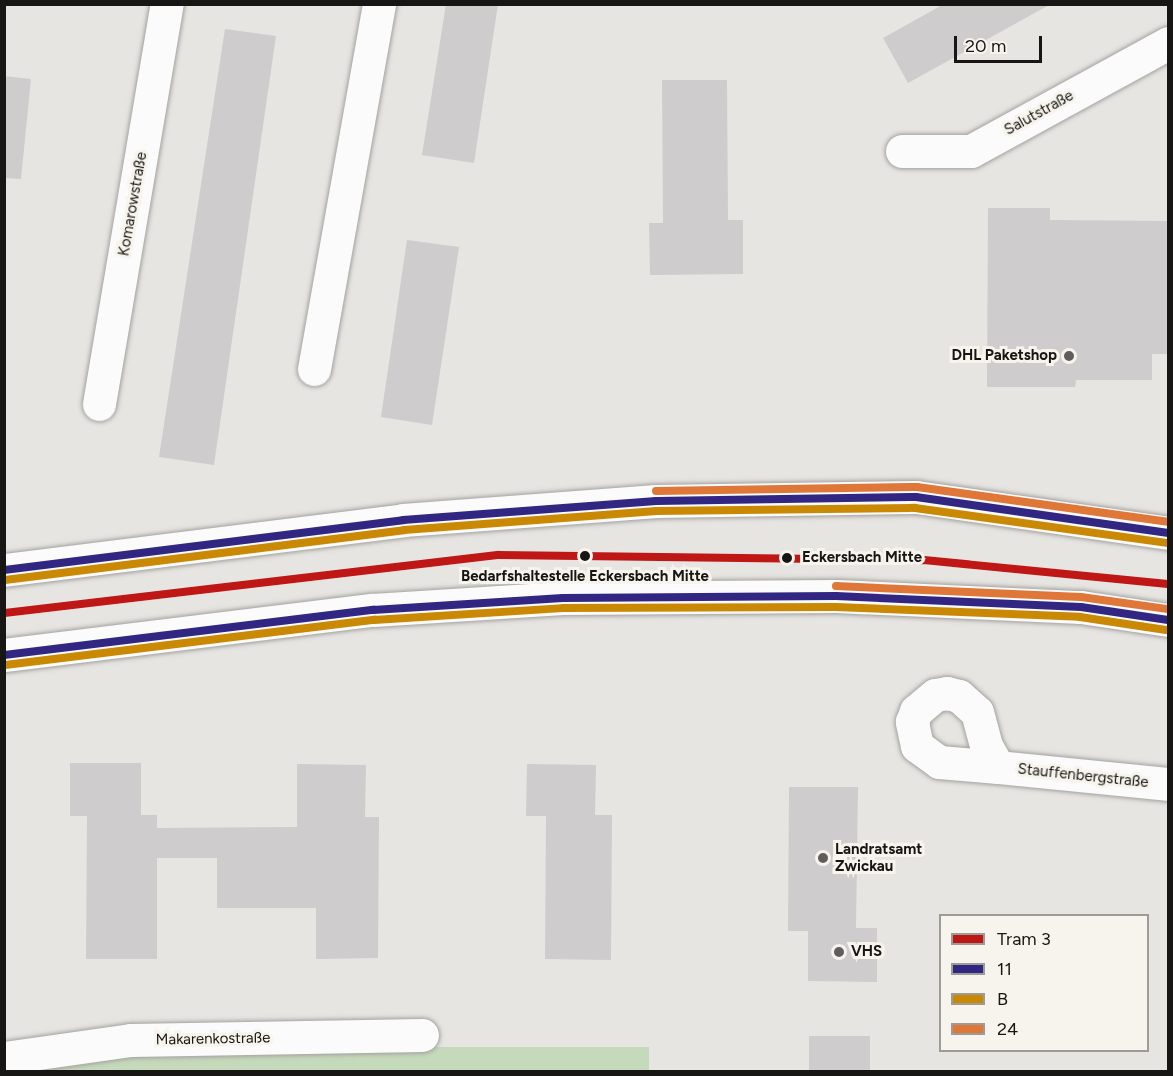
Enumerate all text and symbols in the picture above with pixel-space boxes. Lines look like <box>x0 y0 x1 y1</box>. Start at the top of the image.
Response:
scale bar <box>957 24 1046 62</box>
text: 20 m <box>965 35 1006 57</box>
street label: Salutstraße <box>1001 87 1077 139</box>
street label: Komarowstraße <box>115 150 151 258</box>
place label: DHL Paketshop <box>951 347 1057 365</box>
marker: DHL Paketshop <box>1062 349 1076 363</box>
marker: Bedarfshaltestelle Eckersbach Mitte <box>575 546 595 566</box>
marker: Eckersbach Mitte <box>777 548 797 568</box>
place label: Eckersbach Mitte <box>802 549 922 567</box>
place label: Bedarfshaltestelle Eckersbach Mitte <box>461 568 709 586</box>
street label: Stauffenbergstraße <box>1017 760 1149 792</box>
place label: Landratsamt Zwickau <box>835 840 922 875</box>
marker: Landratsamt Zwickau <box>816 851 830 865</box>
legend <box>939 914 1149 1052</box>
text: Tram 3 <box>997 928 1051 950</box>
place label: VHS <box>851 943 882 961</box>
marker: VHS <box>832 945 846 959</box>
text: 11 <box>997 958 1012 980</box>
text: B <box>997 988 1008 1010</box>
text: 24 <box>997 1018 1018 1040</box>
street label: Makarenkostraße <box>156 1029 270 1049</box>

